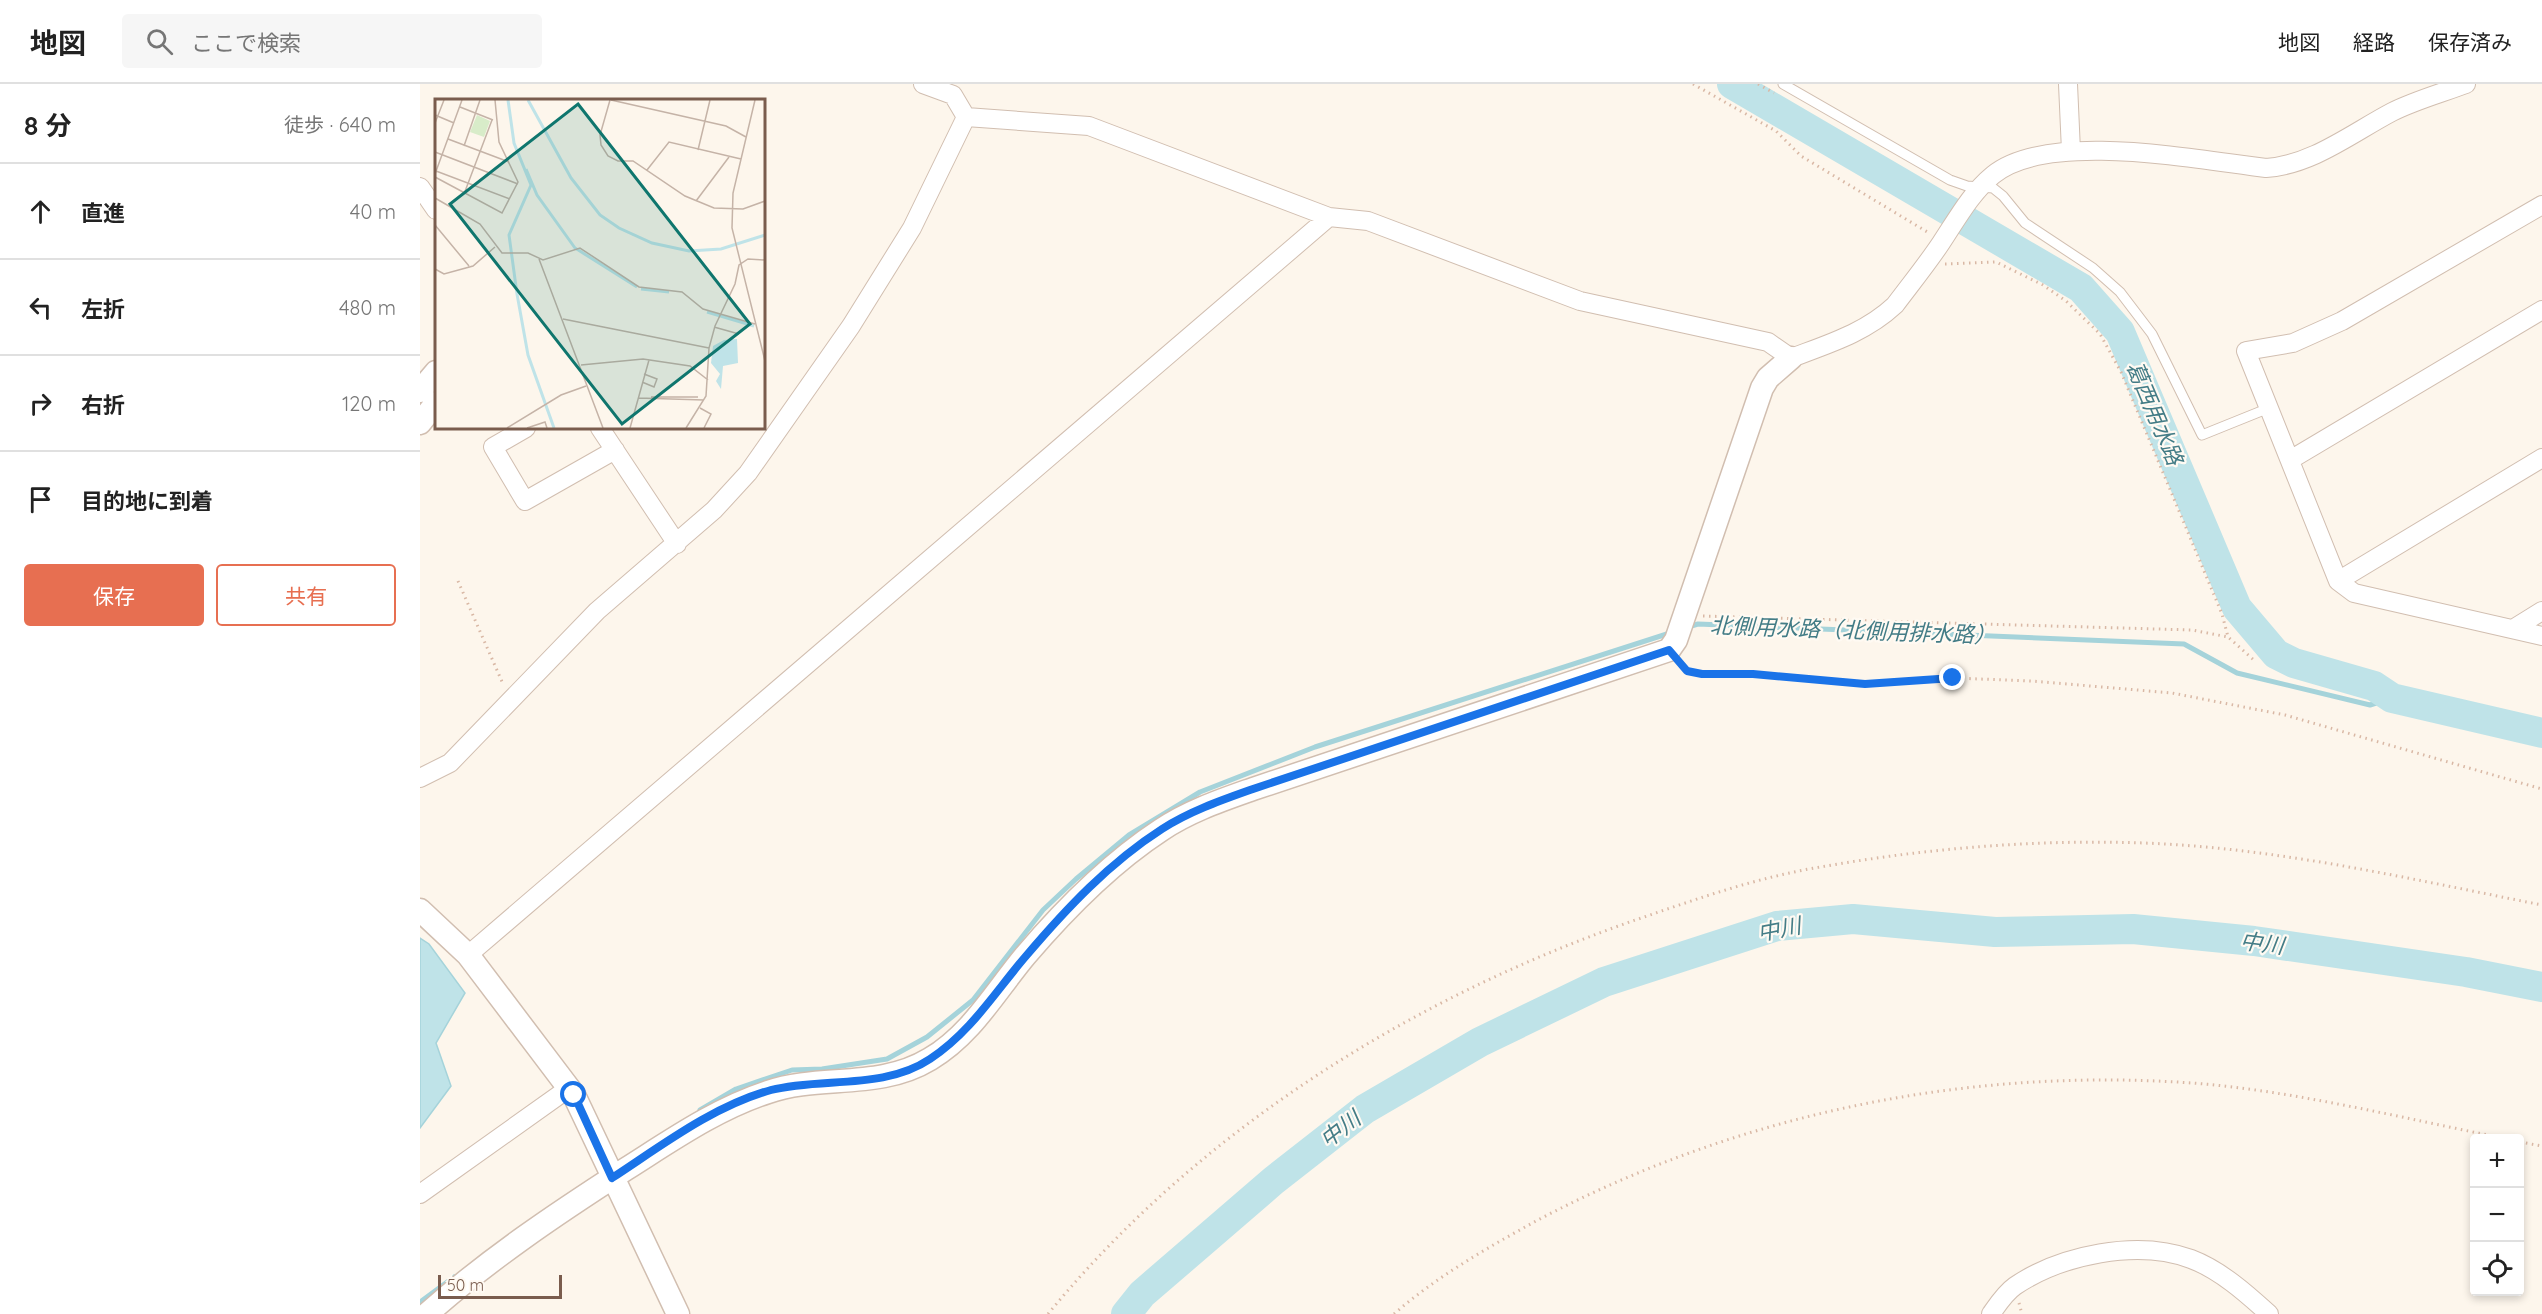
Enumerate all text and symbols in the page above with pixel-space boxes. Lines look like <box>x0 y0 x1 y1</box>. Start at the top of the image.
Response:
search box <box>122 14 542 68</box>
text: 地図 <box>30 25 86 60</box>
icon: search <box>143 25 176 58</box>
text: ここで検索 <box>191 29 301 57</box>
text: 地図 <box>2278 29 2320 55</box>
text: 経路 <box>2353 29 2395 55</box>
text: 保存済み <box>2428 29 2512 55</box>
inset map <box>435 99 765 429</box>
text: 8 分 <box>24 109 72 142</box>
text: 徒歩 · 640 m <box>284 112 396 137</box>
icon: ahead <box>24 195 57 228</box>
text: 直進 <box>81 199 125 227</box>
text: 40 m <box>350 199 396 224</box>
icon: left <box>24 291 57 324</box>
text: 左折 <box>81 295 125 323</box>
text: 480 m <box>339 295 396 320</box>
water label: 葛西用水路 <box>2121 357 2190 471</box>
icon: right <box>24 387 57 420</box>
text: 右折 <box>81 391 125 419</box>
text: 120 m <box>342 391 396 416</box>
icon: arrive <box>24 483 57 516</box>
text: 目的地に到着 <box>81 487 213 515</box>
button: 保存 <box>24 564 204 626</box>
button: 共有 <box>216 564 396 626</box>
water label: 北側用水路（北側用排水路） <box>1710 611 1996 649</box>
route end <box>1939 664 1965 690</box>
water label: 中川 <box>1755 911 1805 947</box>
water label: 中川 <box>2238 926 2288 960</box>
route start <box>560 1081 586 1107</box>
water label: 中川 <box>1314 1103 1368 1154</box>
map controls <box>2470 1134 2524 1296</box>
button: + <box>2470 1134 2524 1188</box>
button: − <box>2470 1188 2524 1242</box>
button: locate <box>2470 1242 2524 1296</box>
scale bar <box>438 1272 562 1300</box>
text: 50 m <box>447 1275 484 1295</box>

